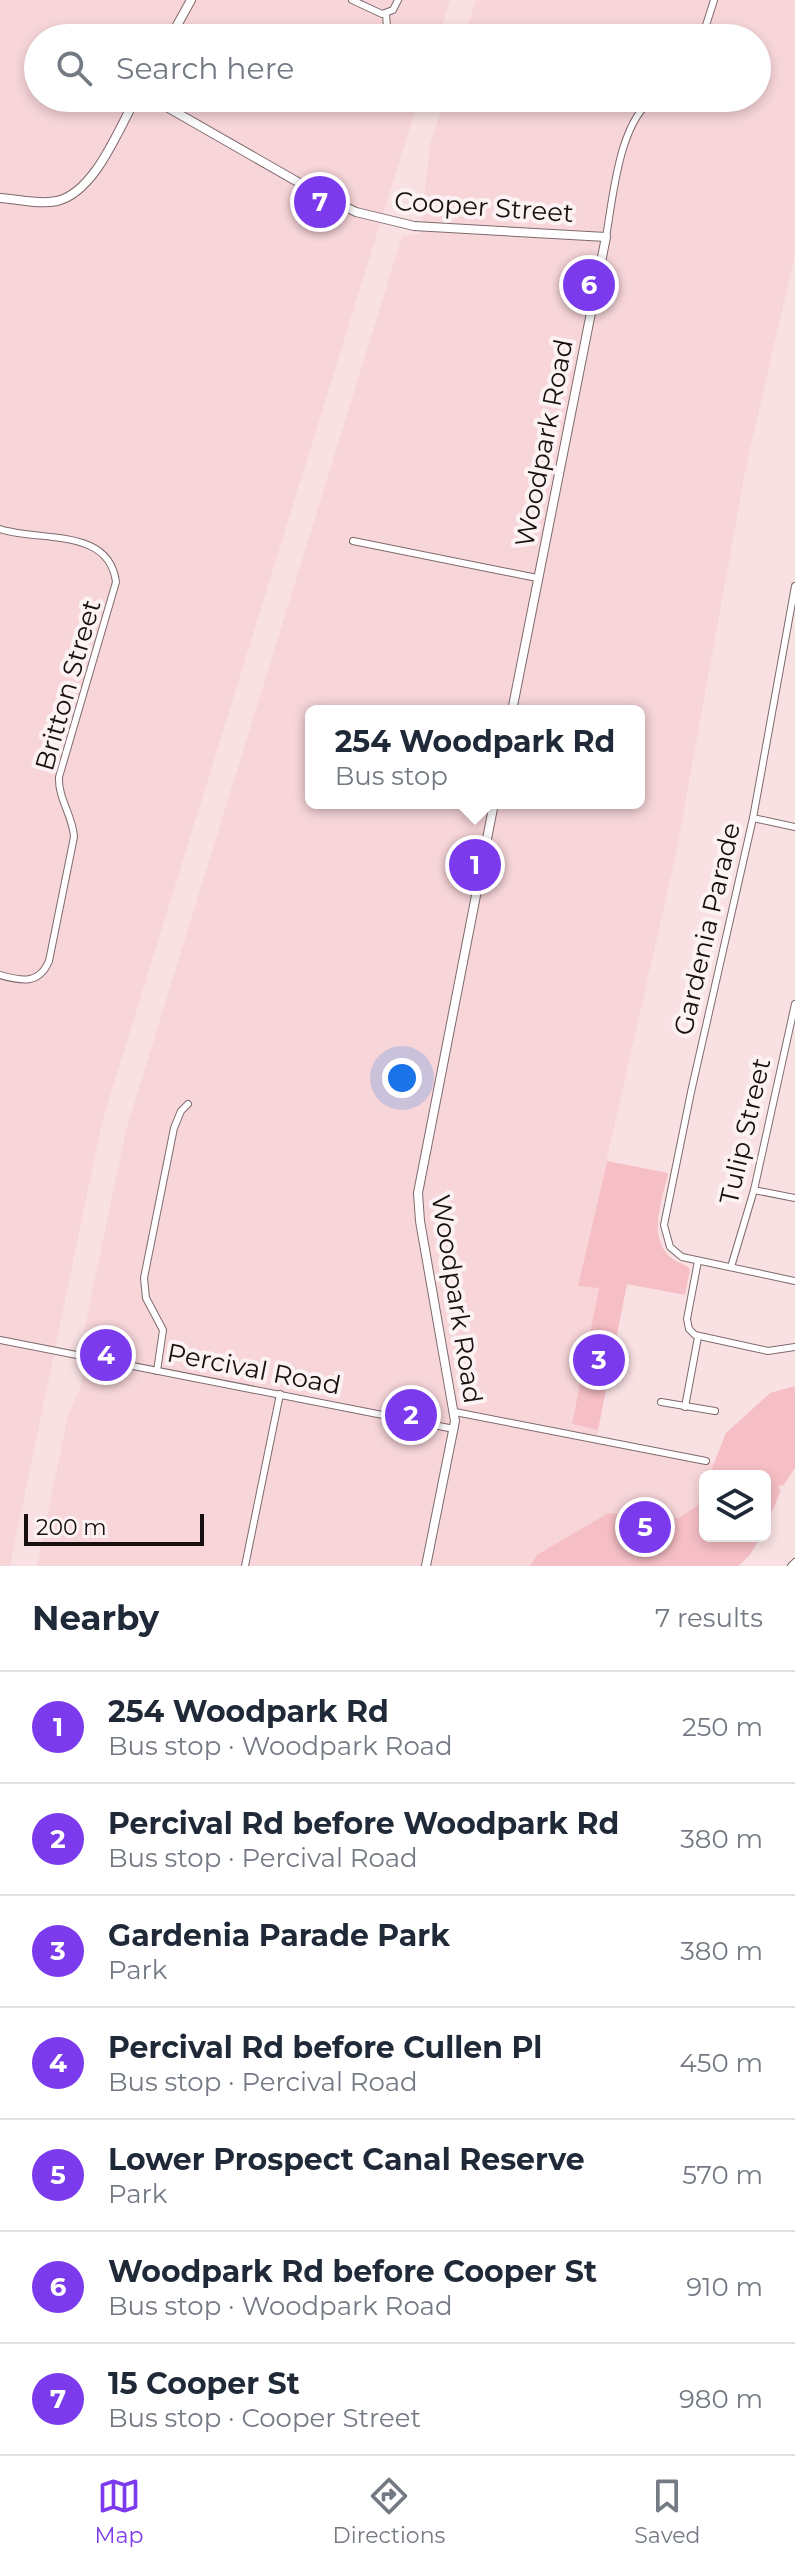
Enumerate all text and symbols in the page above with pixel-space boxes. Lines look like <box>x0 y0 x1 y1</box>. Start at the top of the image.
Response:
search box <box>24 24 771 112</box>
icon: search <box>52 46 96 90</box>
text: Search here <box>116 50 294 87</box>
pin: 7 <box>294 172 346 232</box>
street label: Cooper Street <box>393 185 575 229</box>
pin: 6 <box>563 255 615 315</box>
street label: Woodpark Road <box>508 336 580 550</box>
street label: Britton Street <box>28 596 108 774</box>
popup <box>305 705 645 809</box>
text: 254 Woodpark Rd <box>335 723 615 760</box>
text: Bus stop <box>335 760 448 792</box>
street label: Gardenia Parade <box>667 820 747 1038</box>
pin: 1 <box>449 835 501 895</box>
street label: Tulip Street <box>713 1055 777 1207</box>
your location <box>382 1058 422 1098</box>
street label: Woodpark Road <box>425 1192 489 1406</box>
pin: 4 <box>80 1325 132 1385</box>
pin: 3 <box>573 1330 625 1390</box>
street label: Percival Road <box>164 1336 344 1402</box>
pin: 2 <box>385 1385 437 1445</box>
map controls <box>699 1470 771 1542</box>
button: layers <box>699 1470 771 1542</box>
pin: 5 <box>619 1497 671 1557</box>
scale bar <box>24 1510 204 1546</box>
text: 200 m <box>36 1514 107 1541</box>
text: Nearby <box>32 1597 159 1639</box>
text: 7 results <box>655 1602 763 1634</box>
text: 254 Woodpark Rd <box>108 1693 389 1730</box>
text: 1 <box>53 1711 63 1743</box>
text: 250 m <box>682 1711 763 1743</box>
text: Bus stop · Woodpark Road <box>108 1730 453 1762</box>
text: Percival Rd before Woodpark Rd <box>108 1805 619 1842</box>
text: 2 <box>50 1823 66 1855</box>
text: 380 m <box>680 1823 763 1855</box>
text: Bus stop · Percival Road <box>108 1842 418 1874</box>
text: Gardenia Parade Park <box>108 1917 450 1954</box>
text: 3 <box>50 1935 66 1967</box>
text: 380 m <box>680 1935 763 1967</box>
text: Park <box>108 1954 167 1986</box>
text: Percival Rd before Cullen Pl <box>108 2029 542 2066</box>
text: 4 <box>49 2047 67 2079</box>
text: 450 m <box>680 2047 763 2079</box>
text: Bus stop · Percival Road <box>108 2066 418 2098</box>
text: Lower Prospect Canal Reserve <box>108 2141 585 2178</box>
text: 5 <box>50 2159 66 2191</box>
text: 570 m <box>682 2159 763 2191</box>
text: Park <box>108 2178 167 2210</box>
text: Woodpark Rd before Cooper St <box>108 2253 597 2290</box>
text: 6 <box>50 2271 66 2303</box>
text: 910 m <box>686 2271 763 2303</box>
text: Bus stop · Woodpark Road <box>108 2290 453 2322</box>
text: 15 Cooper St <box>108 2365 300 2402</box>
text: 7 <box>50 2383 66 2415</box>
text: 980 m <box>679 2383 763 2415</box>
text: Bus stop · Cooper Street <box>108 2402 421 2434</box>
tab: Map <box>95 2474 143 2549</box>
tab: Directions <box>333 2474 445 2549</box>
tab: Saved <box>634 2474 700 2549</box>

